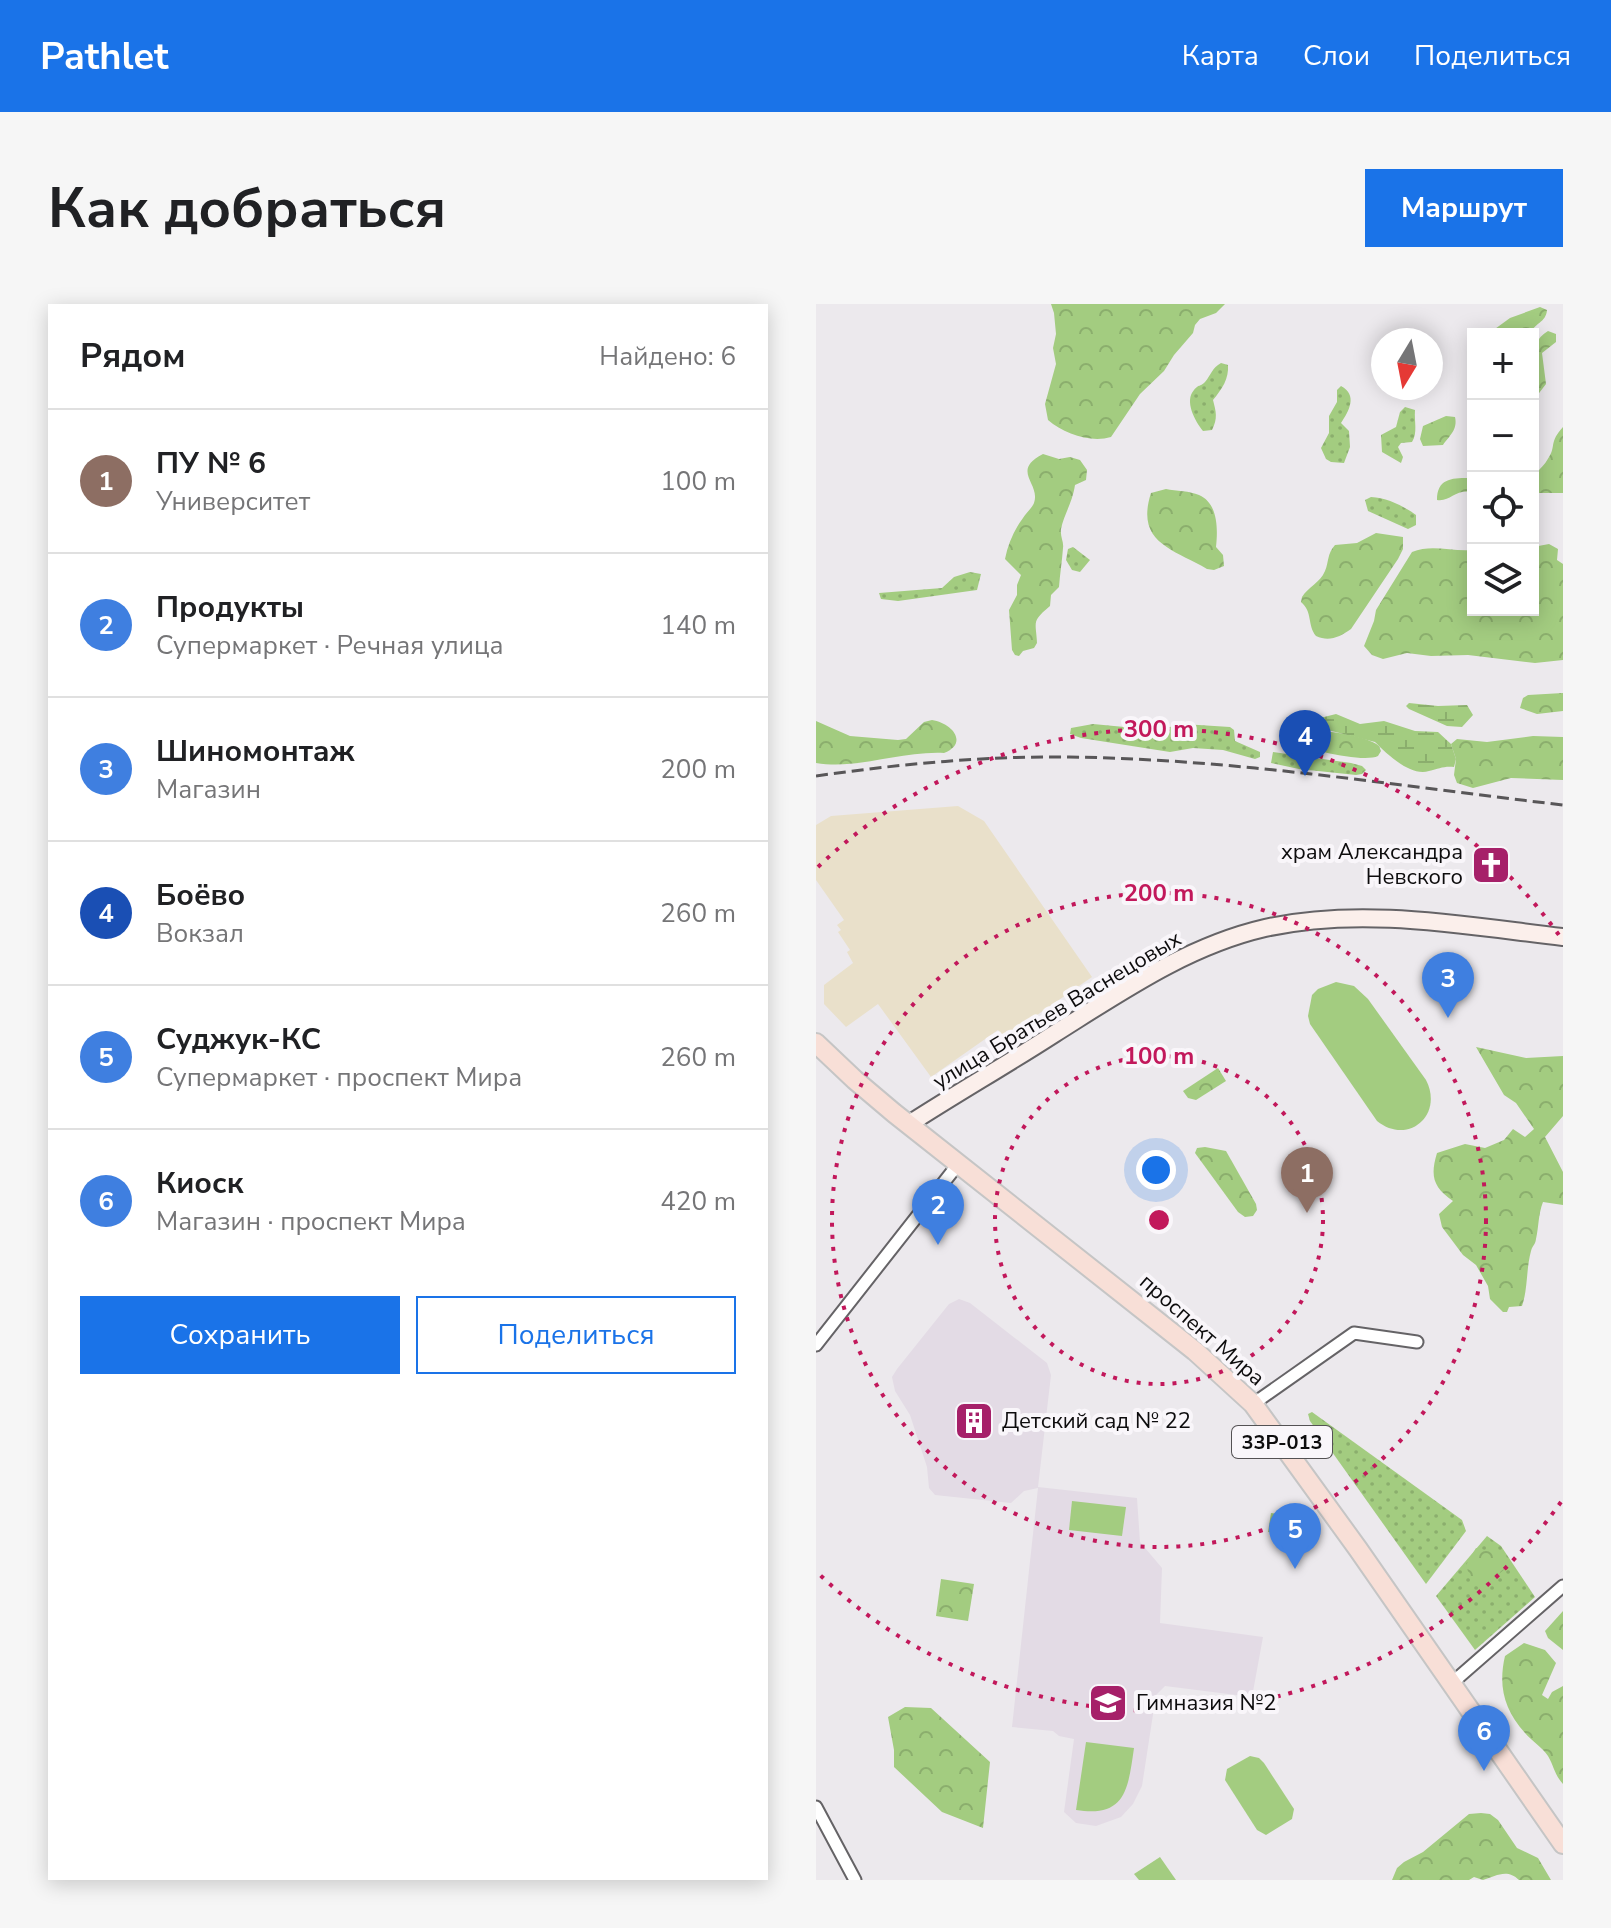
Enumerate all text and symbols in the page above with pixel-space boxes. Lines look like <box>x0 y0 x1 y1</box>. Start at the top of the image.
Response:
text: Pathlet <box>40 31 169 82</box>
text: Карта <box>1182 37 1259 75</box>
text: Слои <box>1303 37 1370 75</box>
text: Поделиться <box>1414 37 1571 75</box>
button: Маршрут <box>1365 169 1563 247</box>
text: Как добраться <box>48 170 446 247</box>
north arrow <box>1371 328 1443 400</box>
map controls <box>1467 328 1539 616</box>
button: + <box>1467 328 1539 400</box>
text: Рядом <box>80 333 186 379</box>
text: Найдено: 6 <box>599 339 736 374</box>
button: − <box>1467 400 1539 472</box>
text: ПУ № 6 <box>156 443 266 484</box>
text: 1 <box>98 464 114 499</box>
text: 100 m <box>660 464 736 499</box>
button: locate <box>1467 472 1539 544</box>
text: Университет <box>156 484 310 519</box>
button: layers <box>1467 544 1539 616</box>
text: Продукты <box>156 587 304 628</box>
text: 2 <box>98 608 114 643</box>
text: 140 m <box>660 608 736 643</box>
text: Супермаркет · Речная улица <box>156 628 504 663</box>
pin: 4 <box>1279 710 1331 776</box>
text: 300 m <box>1124 713 1194 745</box>
text: Шиномонтаж <box>156 731 354 772</box>
text: 3 <box>98 752 114 787</box>
text: 200 m <box>660 752 736 787</box>
text: Магазин <box>156 772 261 807</box>
place label: храм Александра Невского <box>1281 837 1463 892</box>
church icon: храм Александра Невского <box>1470 844 1512 886</box>
text: Боёво <box>156 875 245 916</box>
text: 200 m <box>1124 877 1194 909</box>
text: 4 <box>98 896 114 931</box>
text: 260 m <box>660 896 736 931</box>
text: Вокзал <box>156 916 244 951</box>
street label: улица Братьев Васнецовых <box>927 924 1187 1096</box>
pin: 3 <box>1422 952 1474 1018</box>
text: Суджук-КС <box>156 1019 321 1060</box>
text: 5 <box>98 1040 114 1075</box>
text: 260 m <box>660 1040 736 1075</box>
text: 100 m <box>1124 1040 1194 1072</box>
text: Супермаркет · проспект Мира <box>156 1060 522 1095</box>
pin: 1 <box>1281 1147 1333 1213</box>
your location <box>1136 1150 1176 1190</box>
text: Киоск <box>156 1163 243 1204</box>
pin: 2 <box>912 1179 964 1245</box>
text: 6 <box>98 1184 114 1219</box>
text: 420 m <box>660 1184 736 1219</box>
text: Магазин · проспект Мира <box>156 1204 466 1239</box>
centre of rings <box>1145 1206 1173 1234</box>
street label: проспект Мира <box>1133 1267 1271 1393</box>
button: Сохранить <box>80 1296 400 1374</box>
button: Поделиться <box>416 1296 736 1374</box>
building icon: Детский сад № 22 <box>953 1400 995 1442</box>
place label: Детский сад № 22 <box>1002 1406 1191 1436</box>
road number: 33Р-013 <box>1232 1426 1332 1458</box>
pin: 5 <box>1269 1503 1321 1569</box>
school or university icon: Гимназия №2 <box>1087 1682 1129 1724</box>
place label: Гимназия №2 <box>1136 1688 1277 1718</box>
pin: 6 <box>1458 1705 1510 1771</box>

